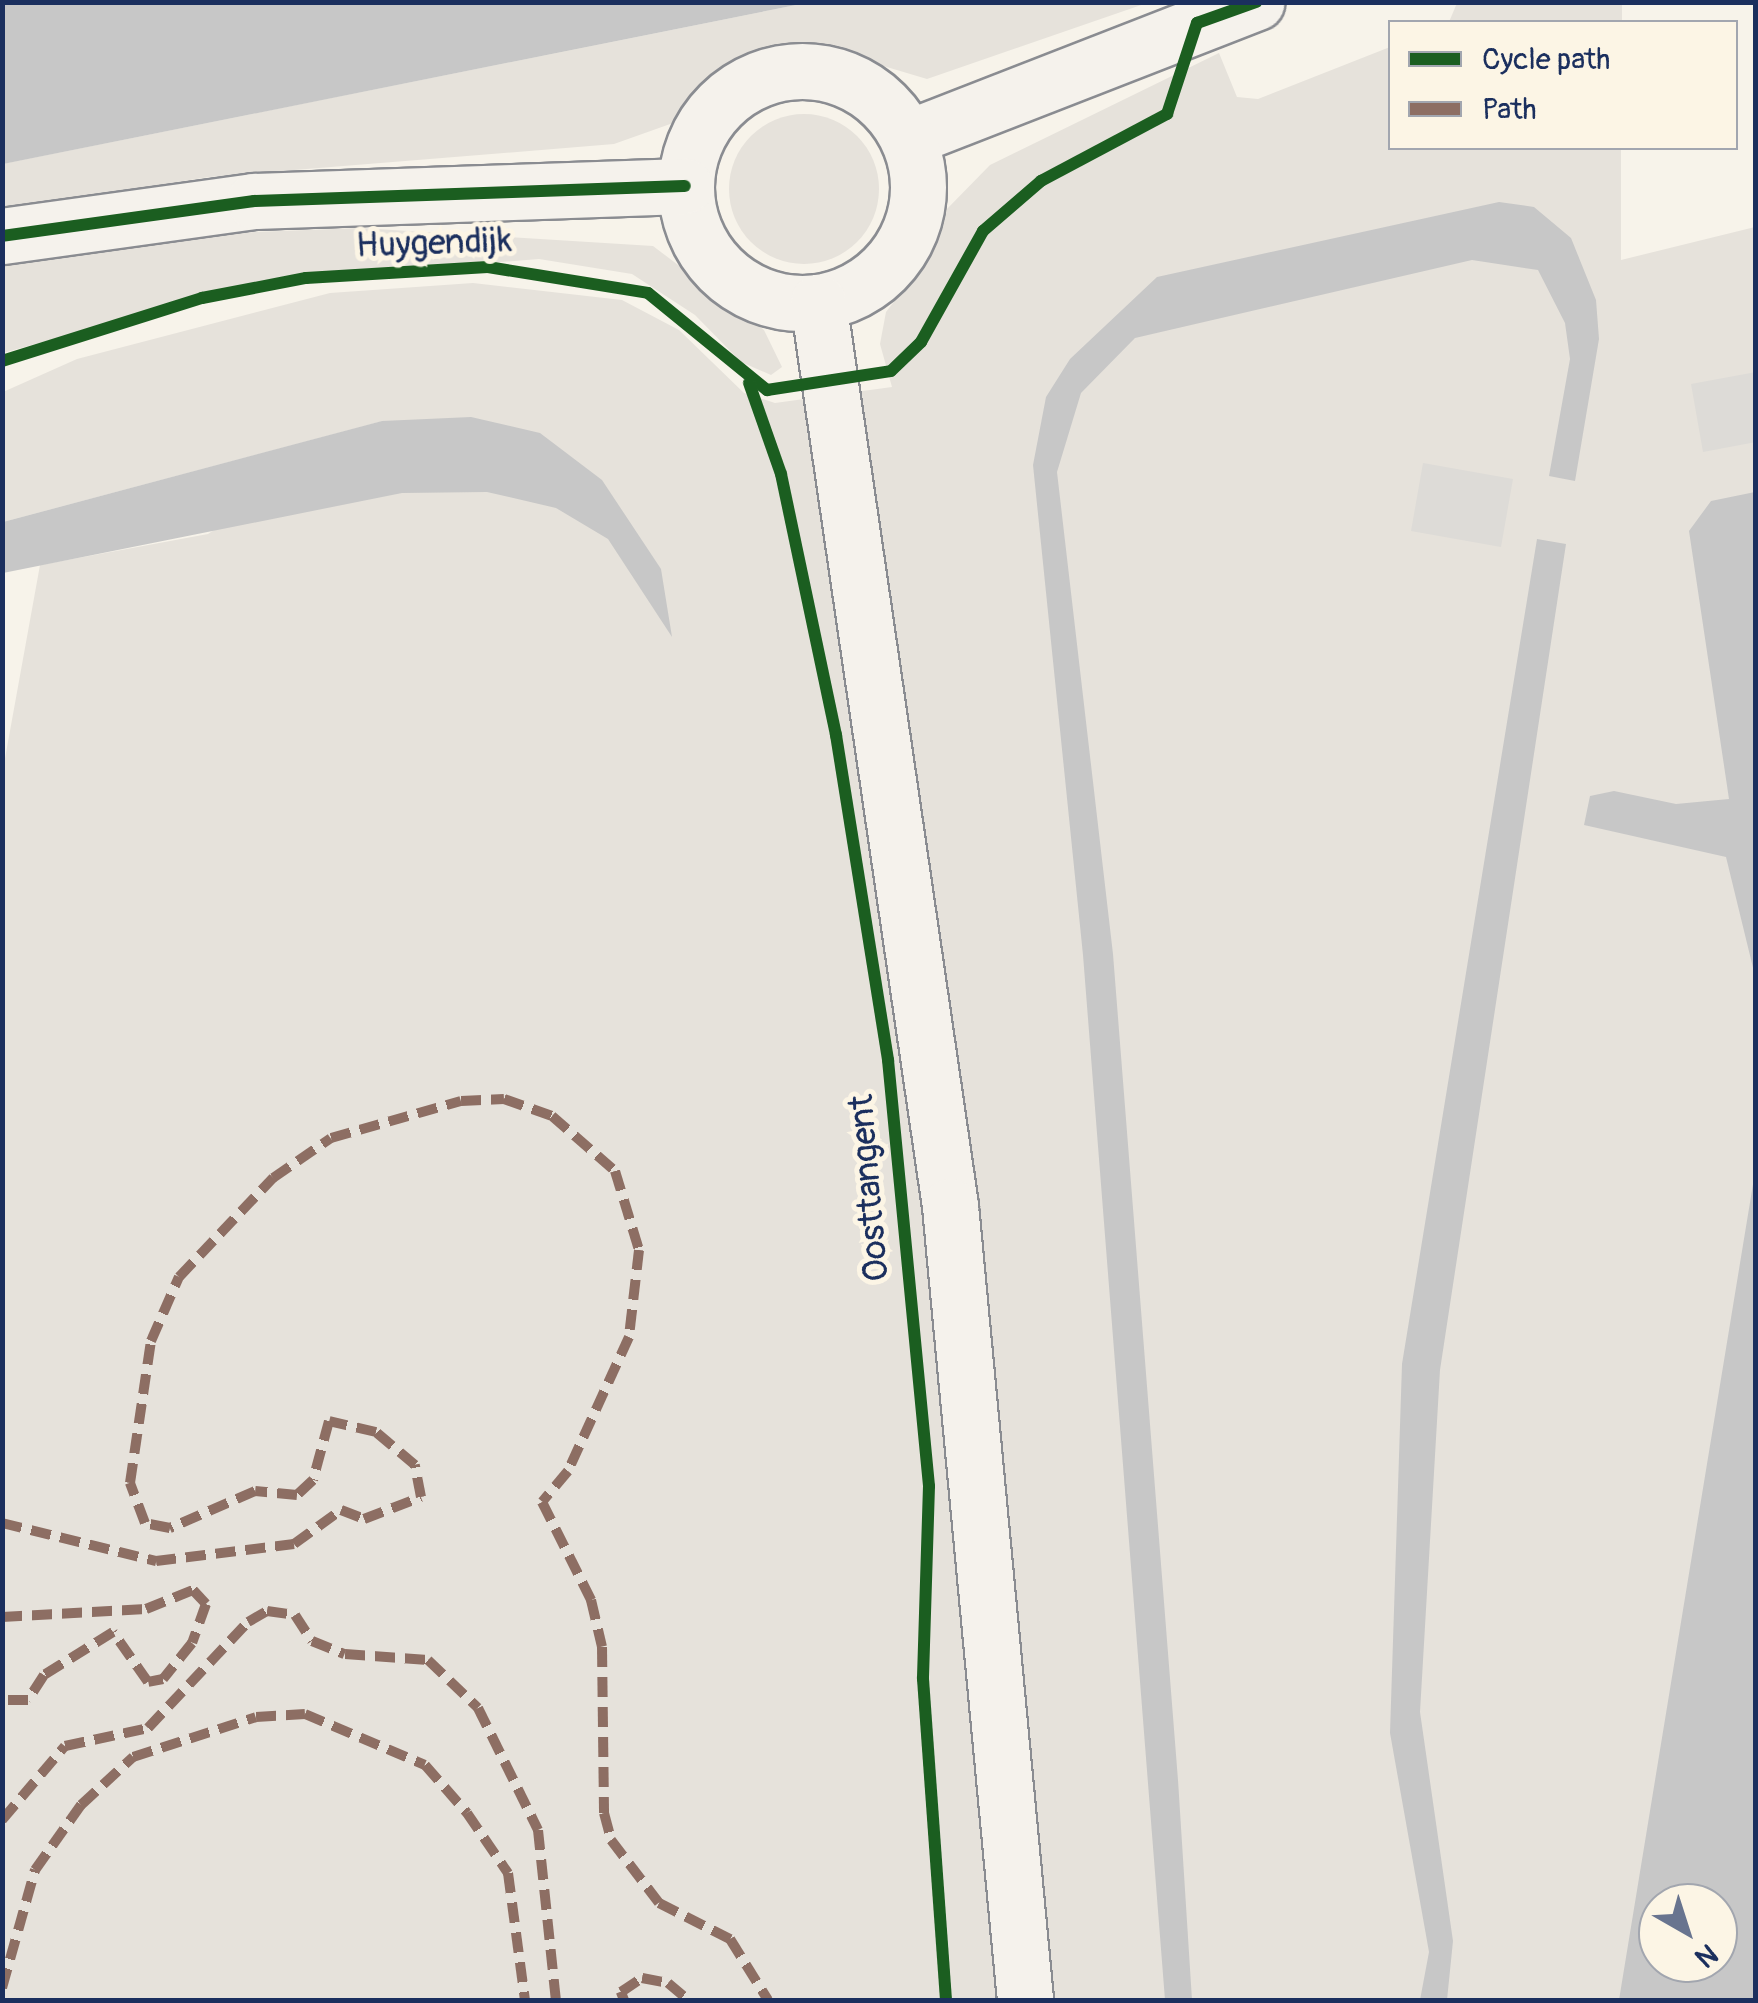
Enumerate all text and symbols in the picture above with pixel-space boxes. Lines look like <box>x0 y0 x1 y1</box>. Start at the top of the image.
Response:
legend <box>1388 20 1738 150</box>
text: Cycle path <box>1482 41 1610 78</box>
text: Path <box>1482 91 1537 128</box>
street label: Huygendijk <box>355 219 513 267</box>
street label: Oosttangent <box>840 1093 898 1283</box>
north arrow <box>1638 1883 1738 1983</box>
text: N <box>1688 1936 1724 1975</box>

